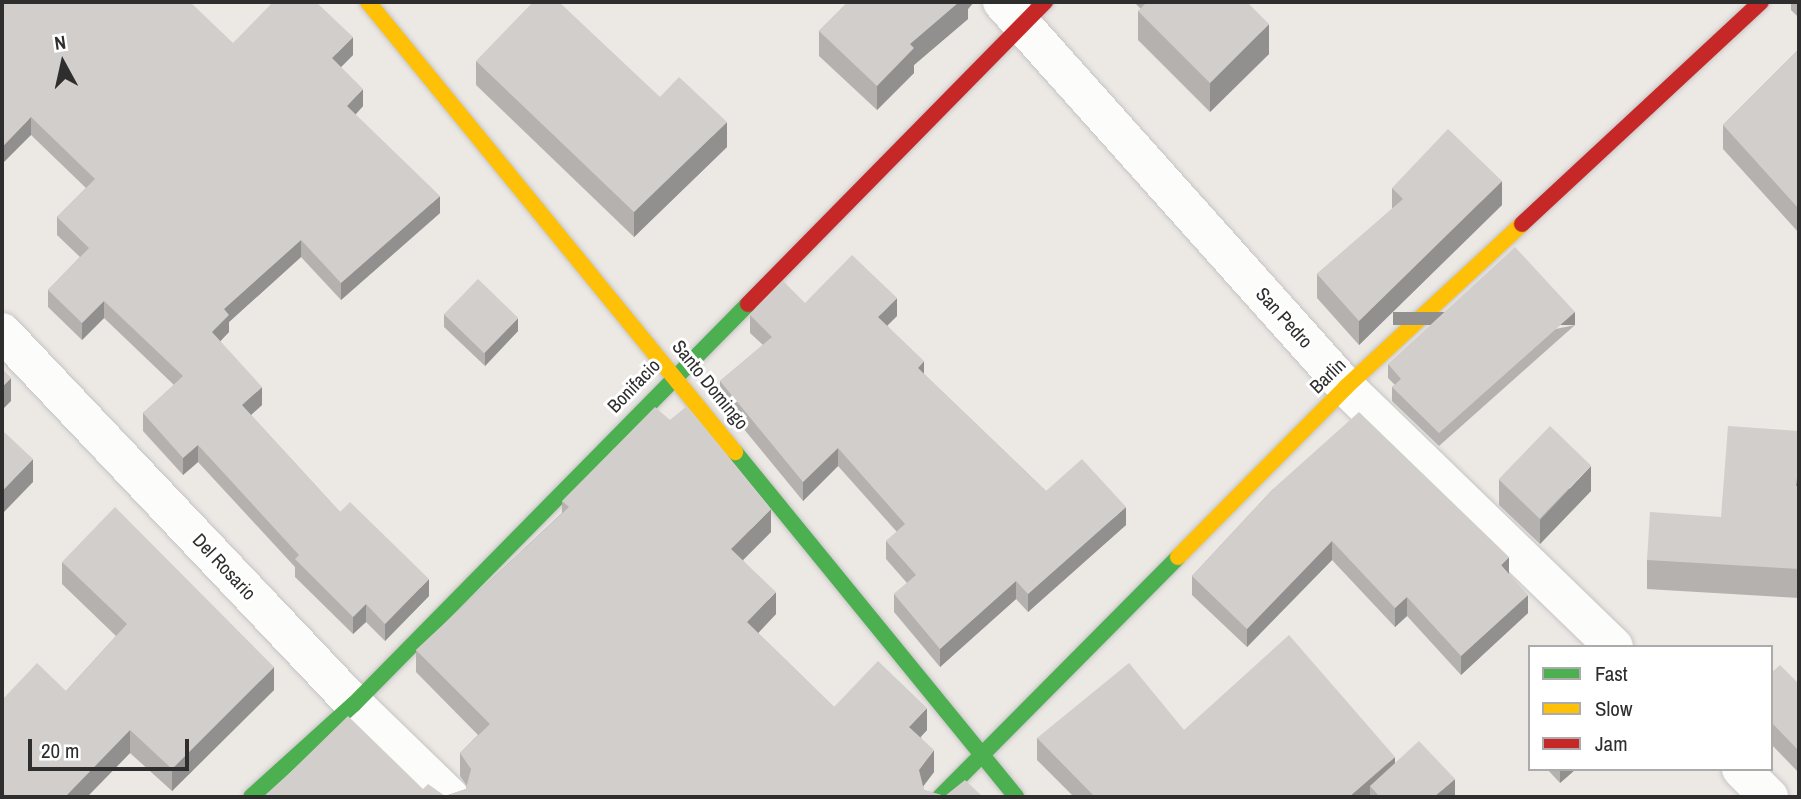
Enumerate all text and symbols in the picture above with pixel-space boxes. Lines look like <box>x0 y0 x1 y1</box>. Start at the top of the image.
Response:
north arrow <box>28 28 98 98</box>
text: N <box>53 29 67 56</box>
street label: San Pedro <box>1251 283 1317 353</box>
street label: Santo Domingo <box>667 336 753 434</box>
street label: Bonifacio <box>603 354 665 418</box>
street label: Barlin <box>1305 354 1351 398</box>
street label: Del Rosario <box>188 529 260 605</box>
legend <box>1528 645 1773 771</box>
text: Fast <box>1595 659 1628 688</box>
text: Slow <box>1595 694 1632 723</box>
scale bar <box>32 726 192 770</box>
text: Jam <box>1595 729 1628 758</box>
text: 20 m <box>41 736 79 765</box>

